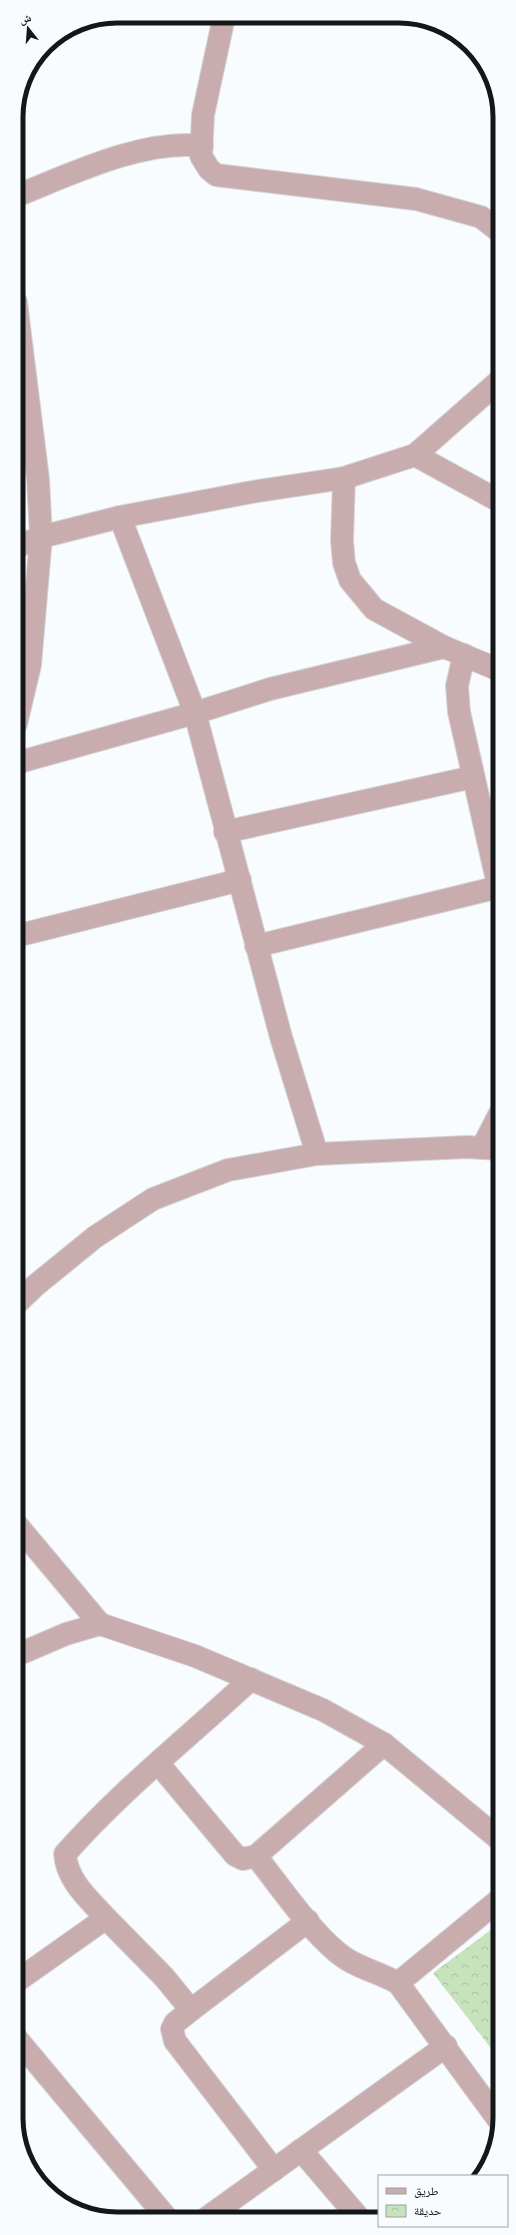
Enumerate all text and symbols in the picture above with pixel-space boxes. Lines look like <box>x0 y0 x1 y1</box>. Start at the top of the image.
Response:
north arrow <box>8 8 48 48</box>
text: ش <box>17 9 33 28</box>
legend <box>378 2175 508 2227</box>
text: طريق <box>414 2182 439 2199</box>
text: حديقة <box>414 2202 442 2219</box>

